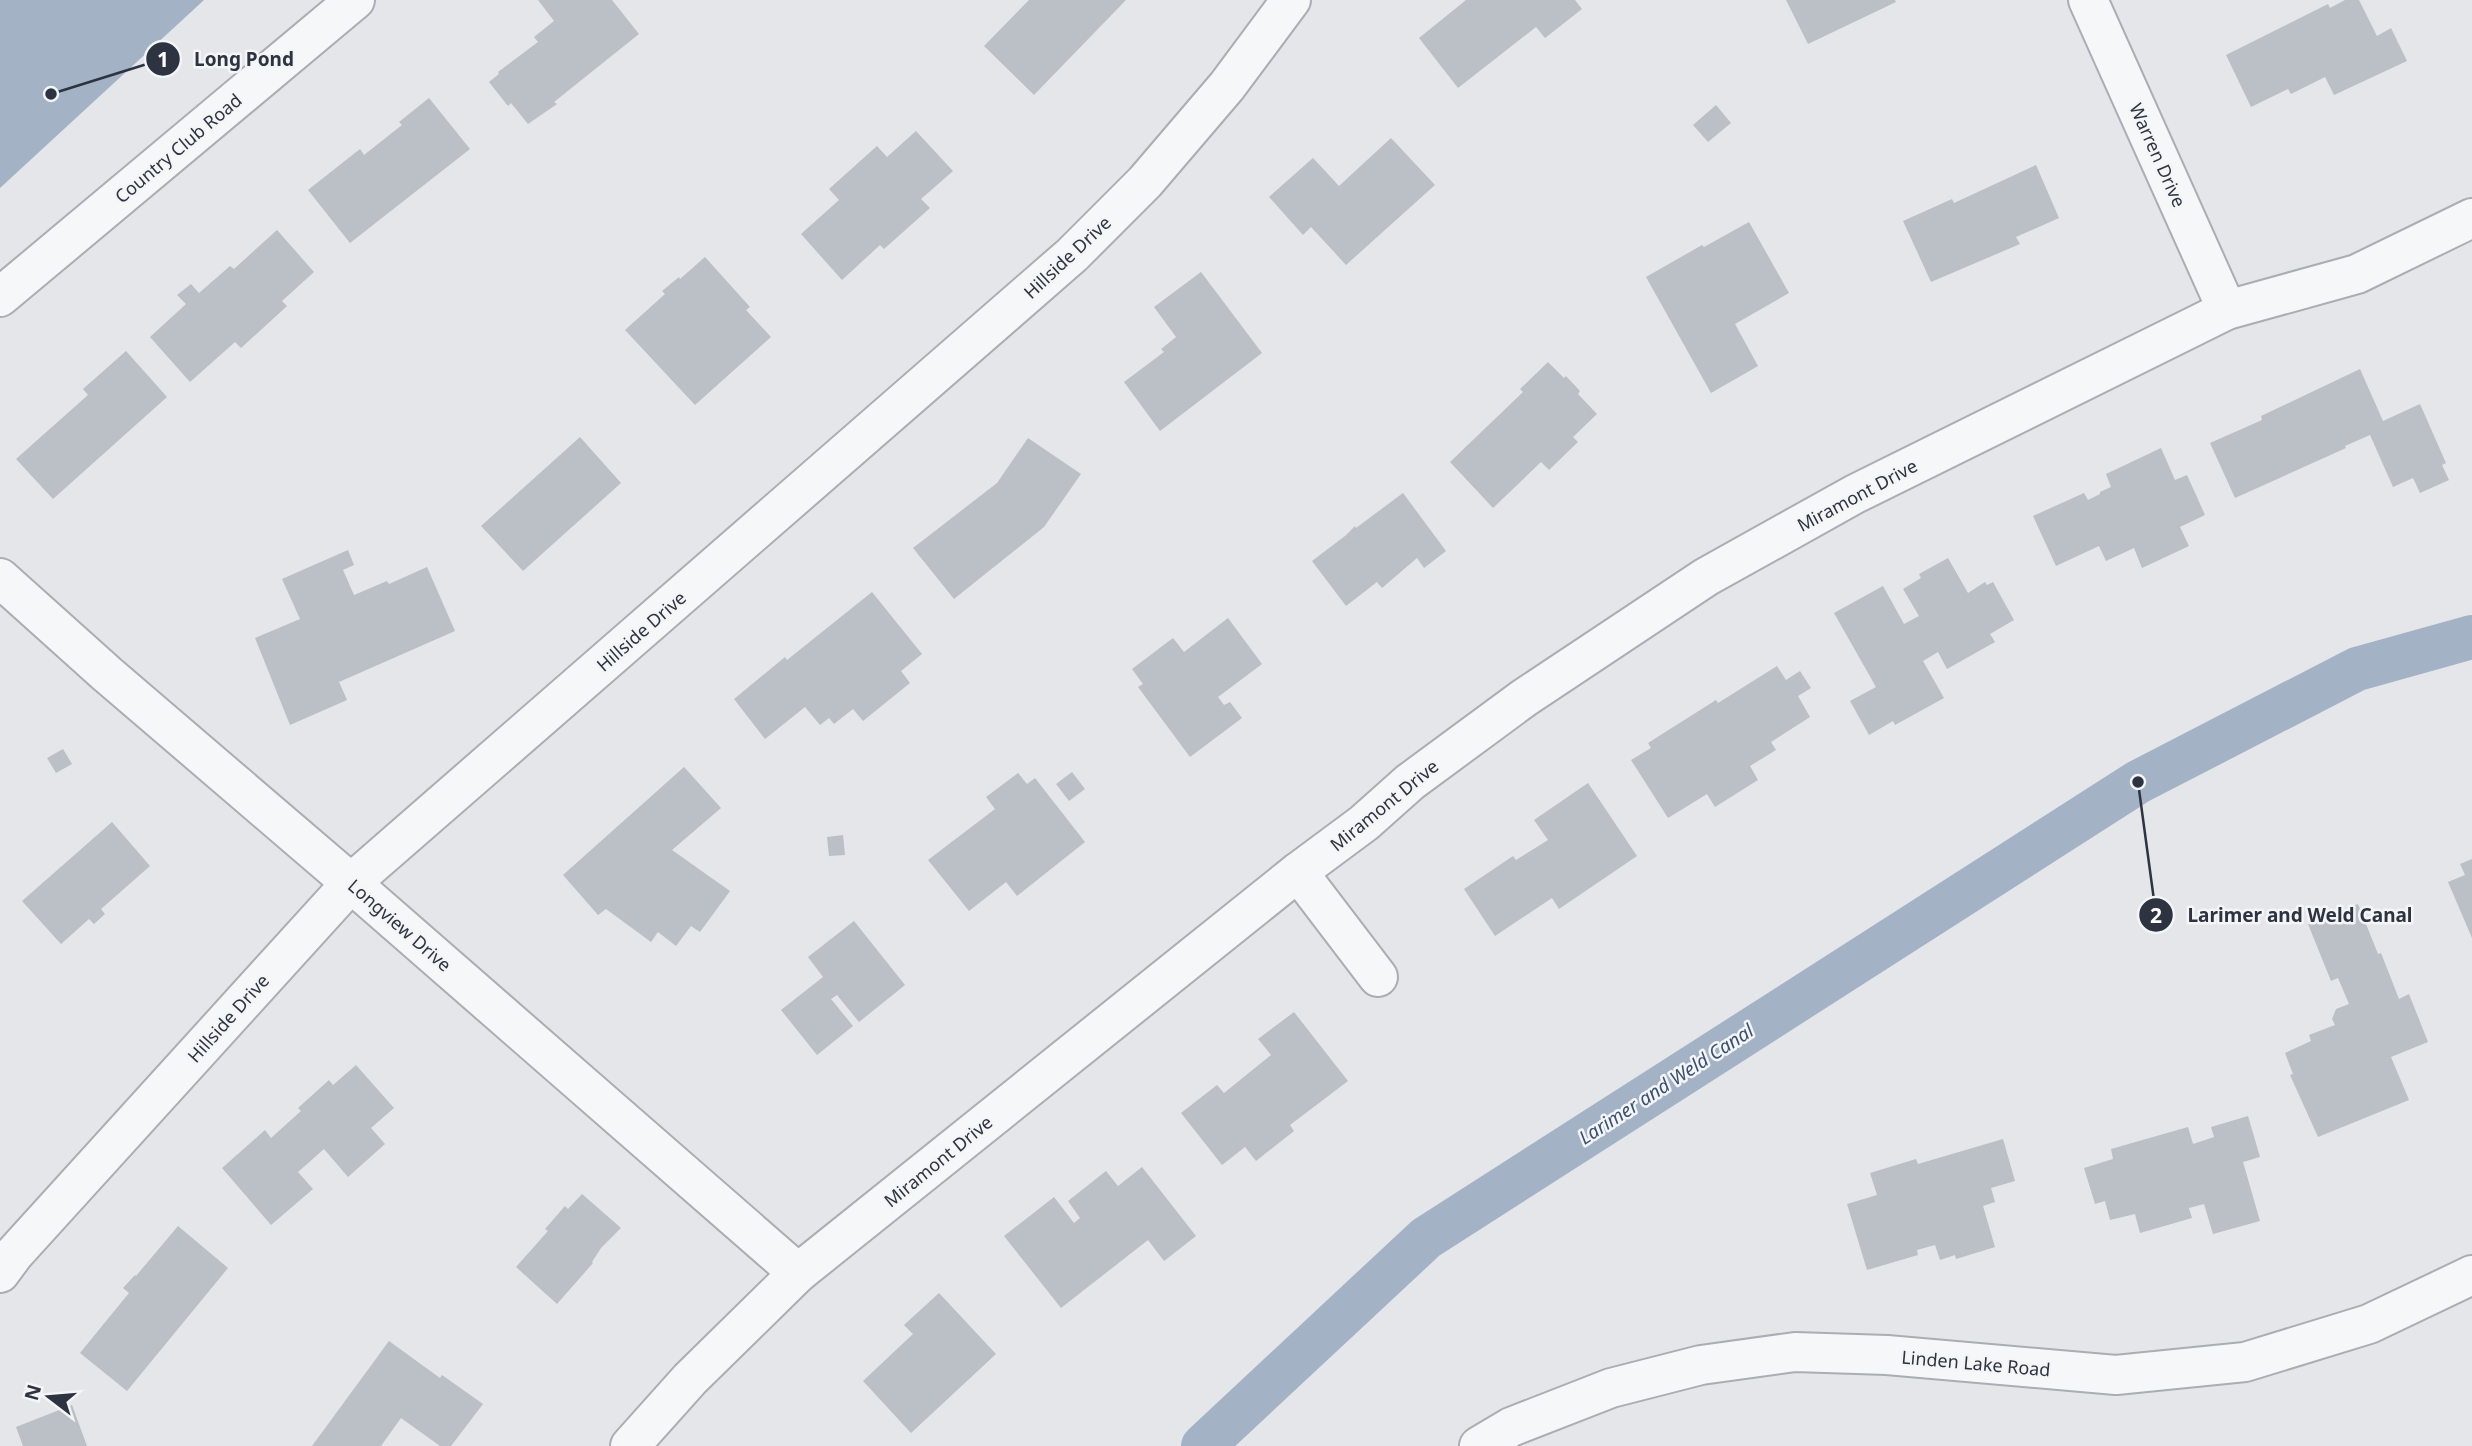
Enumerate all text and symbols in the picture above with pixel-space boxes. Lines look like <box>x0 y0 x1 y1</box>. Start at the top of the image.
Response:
callout: Long Pond <box>145 39 308 79</box>
text: 1 <box>157 45 169 73</box>
text: Long Pond <box>194 46 294 72</box>
street label: Country Club Road <box>110 88 246 208</box>
street label: Warren Drive <box>2124 99 2192 211</box>
street label: Hillside Drive <box>1018 210 1116 304</box>
street label: Miramont Drive <box>1793 453 1921 537</box>
street label: Hillside Drive <box>591 586 691 676</box>
street label: Miramont Drive <box>1325 754 1443 856</box>
street label: Longview Drive <box>343 873 457 977</box>
callout: Larimer and Weld Canal <box>2139 895 2427 935</box>
text: 2 <box>2150 901 2162 929</box>
text: Larimer and Weld Canal <box>2187 902 2413 928</box>
street label: Hillside Drive <box>182 969 274 1067</box>
water label: Larimer and Weld Canal <box>1574 1017 1759 1150</box>
street label: Miramont Drive <box>879 1110 997 1212</box>
street label: Linden Lake Road <box>1901 1345 2051 1381</box>
north arrow <box>14 1362 84 1432</box>
text: N <box>18 1381 47 1403</box>

